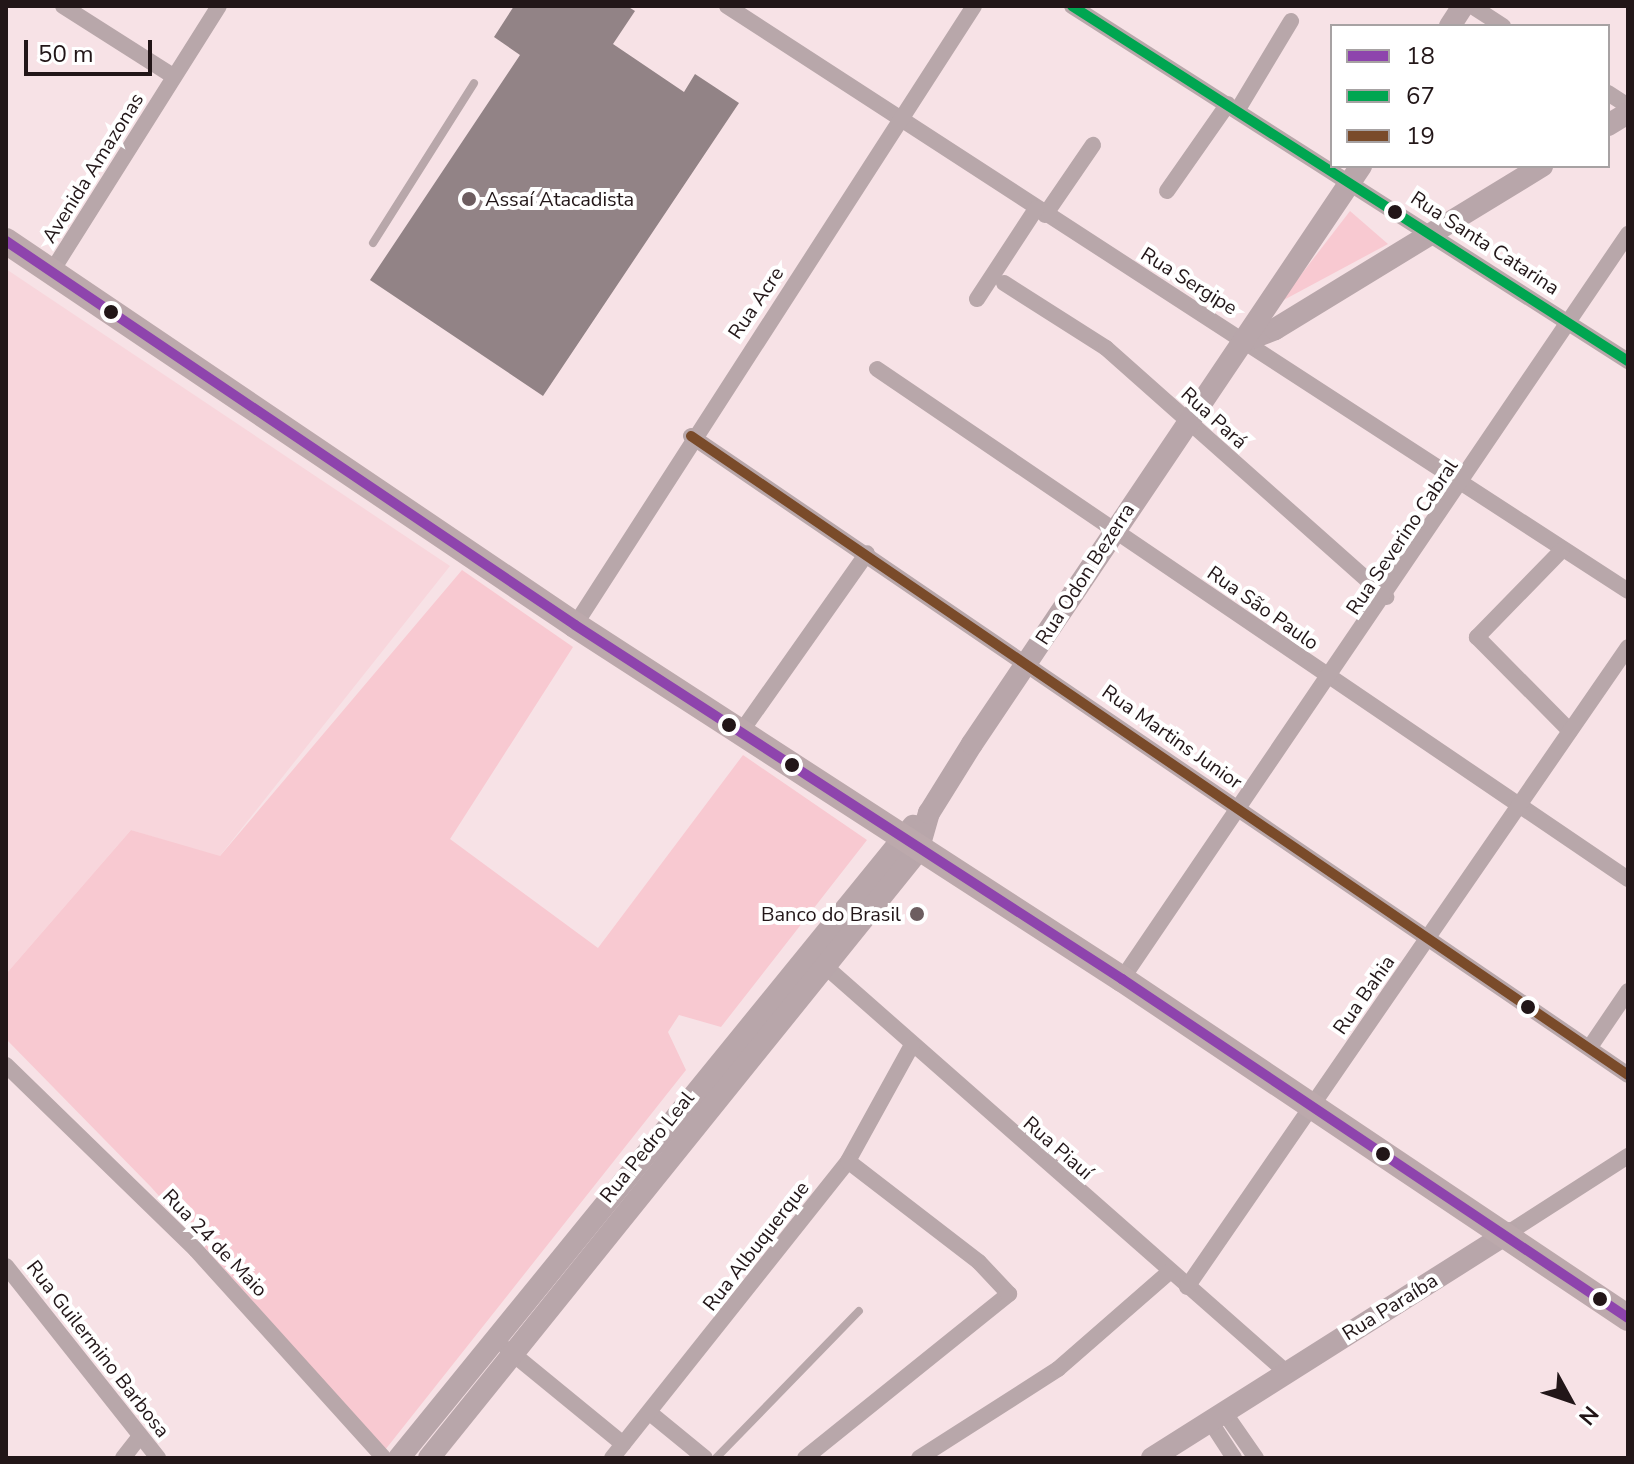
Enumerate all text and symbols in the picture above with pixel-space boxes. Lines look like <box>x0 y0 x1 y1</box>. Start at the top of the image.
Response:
scale bar <box>28 24 156 74</box>
legend <box>1330 24 1610 168</box>
text: 50 m <box>38 38 94 70</box>
text: 18 <box>1406 40 1435 72</box>
text: 67 <box>1406 80 1435 112</box>
street label: Avenida Amazonas <box>37 89 149 247</box>
text: 19 <box>1406 120 1435 152</box>
street label: Rua Santa Catarina <box>1406 186 1564 300</box>
place label: Assaí Atacadista <box>485 187 634 211</box>
marker: Assaí Atacadista <box>460 190 478 208</box>
unlabelled marker <box>1387 204 1403 220</box>
street label: Rua Sergipe <box>1136 242 1242 320</box>
street label: Rua Acre <box>723 262 789 344</box>
unlabelled marker <box>103 304 119 320</box>
street label: Rua Pará <box>1176 382 1252 454</box>
street label: Rua Severino Cabral <box>1341 455 1463 619</box>
street label: Rua Odon Bezerra <box>1030 499 1140 649</box>
street label: Rua São Paulo <box>1203 561 1323 655</box>
street label: Rua Martins Junior <box>1097 680 1247 794</box>
unlabelled marker <box>721 717 737 733</box>
unlabelled marker <box>784 757 800 773</box>
place label: Banco do Brasil <box>761 902 901 926</box>
marker: Banco do Brasil <box>908 905 926 923</box>
street label: Rua Bahia <box>1328 951 1400 1039</box>
unlabelled marker <box>1520 999 1536 1015</box>
street label: Rua Pedro Leal <box>595 1087 699 1207</box>
street label: Rua Piauí <box>1018 1111 1098 1185</box>
unlabelled marker <box>1375 1146 1391 1162</box>
street label: Rua Albuquerque <box>698 1176 814 1316</box>
street label: Rua 24 de Maio <box>158 1184 272 1302</box>
street label: Rua Guilermino Barbosa <box>21 1256 175 1442</box>
street label: Rua Paraíba <box>1338 1268 1442 1346</box>
unlabelled marker <box>1592 1291 1608 1307</box>
north arrow <box>1530 1360 1610 1440</box>
text: N <box>1572 1399 1605 1431</box>

